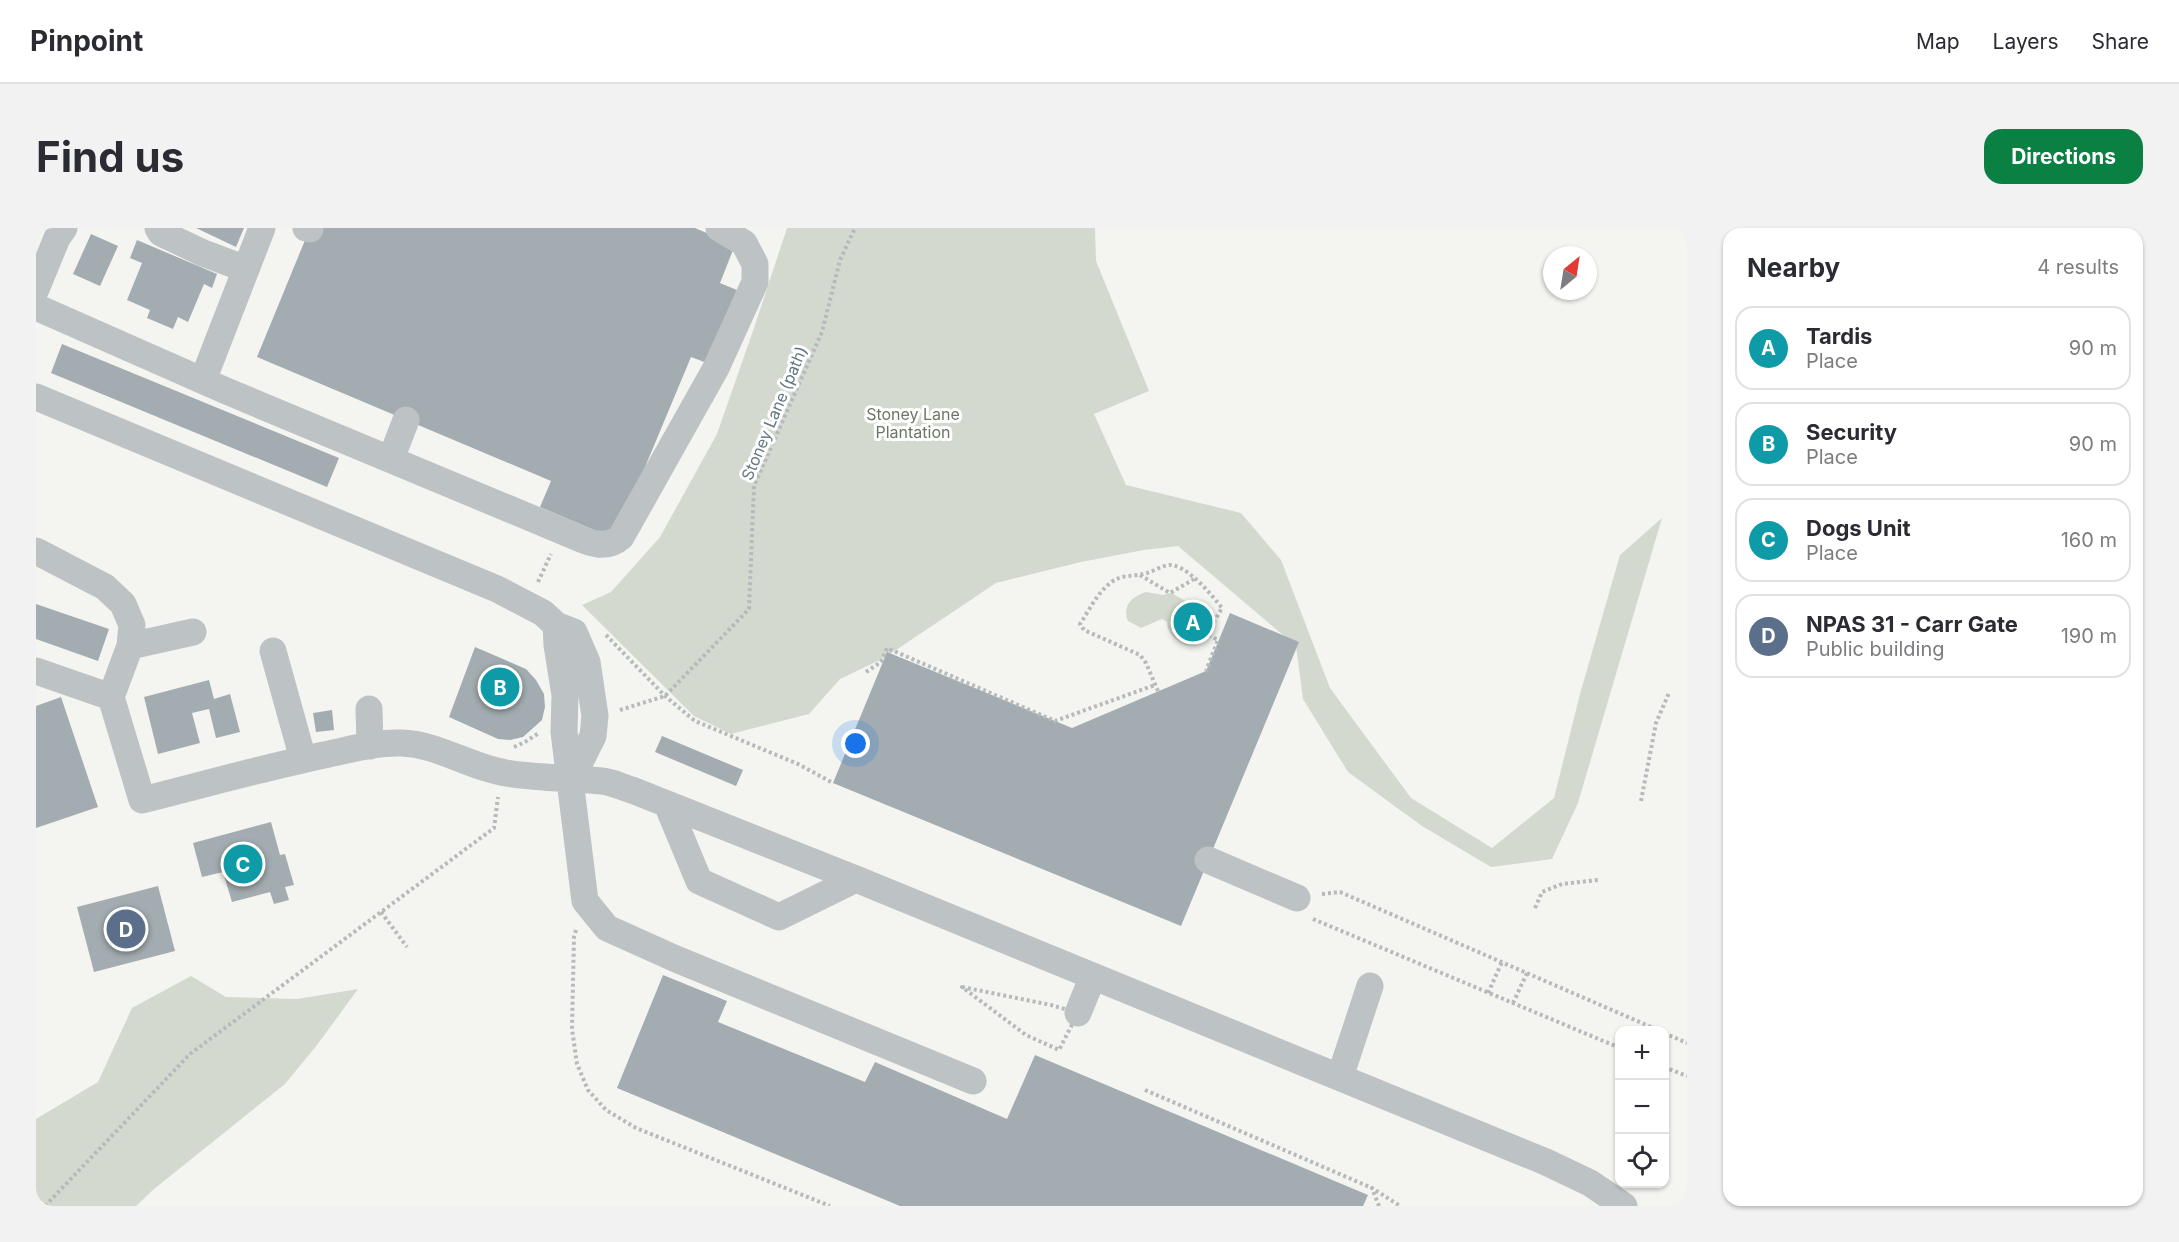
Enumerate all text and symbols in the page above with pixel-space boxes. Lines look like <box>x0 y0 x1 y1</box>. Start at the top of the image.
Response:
text: Pinpoint <box>30 24 143 58</box>
text: Map <box>1916 29 1960 54</box>
text: Layers <box>1993 29 2059 54</box>
text: Share <box>2092 29 2149 54</box>
button: Directions <box>1984 129 2143 184</box>
text: Find us <box>36 131 184 182</box>
north arrow <box>1543 246 1597 300</box>
text: Nearby <box>1747 252 1840 283</box>
text: 4 results <box>2037 255 2119 279</box>
text: Tardis <box>1806 323 1872 349</box>
text: A <box>1761 336 1776 360</box>
text: 90 m <box>2069 336 2117 360</box>
street label: Stoney Lane (path) <box>737 343 811 483</box>
text: Place <box>1806 349 1858 373</box>
park label: Stoney Lane Plantation <box>866 404 960 442</box>
text: Security <box>1806 419 1897 445</box>
text: B <box>1762 432 1775 456</box>
text: 90 m <box>2069 432 2117 456</box>
text: Place <box>1806 445 1858 469</box>
text: Dogs Unit <box>1806 515 1911 541</box>
text: C <box>1761 528 1776 552</box>
text: 160 m <box>2061 528 2117 552</box>
text: Place <box>1806 541 1858 565</box>
pin: A <box>1174 600 1212 644</box>
text: NPAS 31 - Carr Gate <box>1806 611 2018 637</box>
text: D <box>1761 624 1776 648</box>
text: 190 m <box>2061 624 2117 648</box>
text: Public building <box>1806 637 1945 661</box>
pin: B <box>480 664 520 710</box>
your location <box>841 729 870 758</box>
pin: C <box>224 842 262 886</box>
pin: D <box>106 906 146 952</box>
map controls <box>1615 1026 1669 1188</box>
button: + <box>1615 1026 1669 1080</box>
button: − <box>1615 1080 1669 1134</box>
button: locate <box>1615 1134 1669 1188</box>

